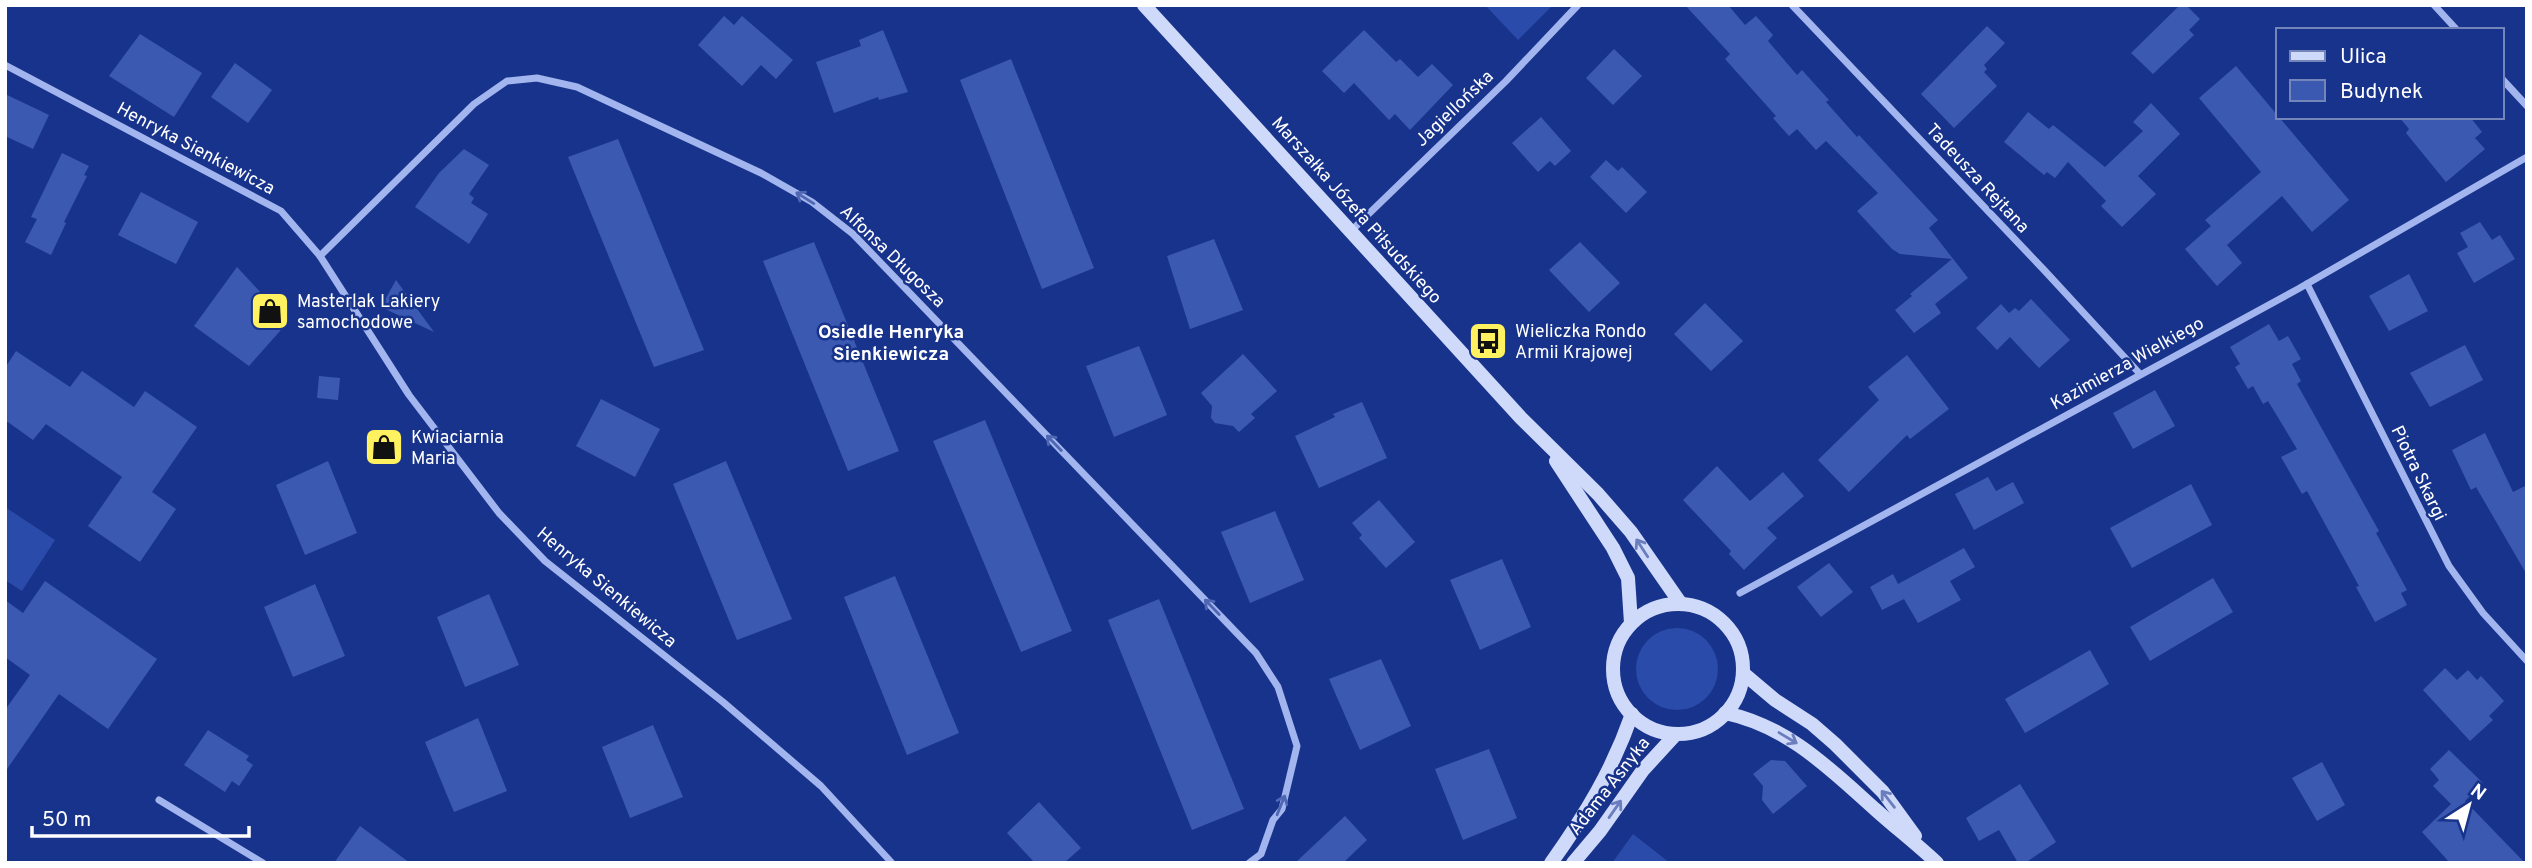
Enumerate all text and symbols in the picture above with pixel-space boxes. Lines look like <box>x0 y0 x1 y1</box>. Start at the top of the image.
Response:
legend <box>2276 28 2504 119</box>
text: Ulica <box>2340 44 2387 71</box>
street label: Jagiellońska <box>1411 66 1499 152</box>
text: Budynek <box>2340 79 2423 106</box>
street label: Henryka Sienkiewicza <box>112 98 278 201</box>
street label: Marszałka Józefa Piłsudskiego <box>1266 113 1446 309</box>
street label: Tadeusza Rejtana <box>1920 119 2034 239</box>
one-way arrow <box>796 191 816 205</box>
street label: Alfonsa Długosza <box>834 201 950 313</box>
shop icon: Masterlak Lakiery samochodowe <box>249 290 291 332</box>
place label: Masterlak Lakiery samochodowe <box>297 291 440 335</box>
street label: Kazimierza Wielkiego <box>2047 313 2209 416</box>
bus stop icon: Wieliczka Rondo Armii Krajowej <box>1467 320 1509 362</box>
district label: Osiedle Henryka Sienkiewicza <box>818 321 964 367</box>
place label: Wieliczka Rondo Armii Krajowej <box>1515 321 1646 365</box>
street label: Piotra Skargi <box>2385 422 2451 525</box>
shop icon: Kwiaciarnia Maria <box>363 426 405 468</box>
place label: Kwiaciarnia Maria <box>411 427 504 471</box>
one-way arrow <box>1046 435 1063 453</box>
street label: Henryka Sienkiewicza <box>531 523 681 654</box>
one-way arrow <box>1635 539 1649 559</box>
one-way arrow <box>1203 599 1220 616</box>
one-way arrow <box>1778 731 1798 745</box>
street label: Adama Asnyka <box>1565 733 1656 841</box>
north arrow <box>2434 770 2504 840</box>
text: N <box>2465 779 2490 807</box>
one-way arrow <box>1880 791 1895 809</box>
scale bar <box>32 794 248 838</box>
one-way arrow <box>1275 795 1288 816</box>
one-way arrow <box>1608 800 1622 819</box>
text: 50 m <box>42 807 91 834</box>

